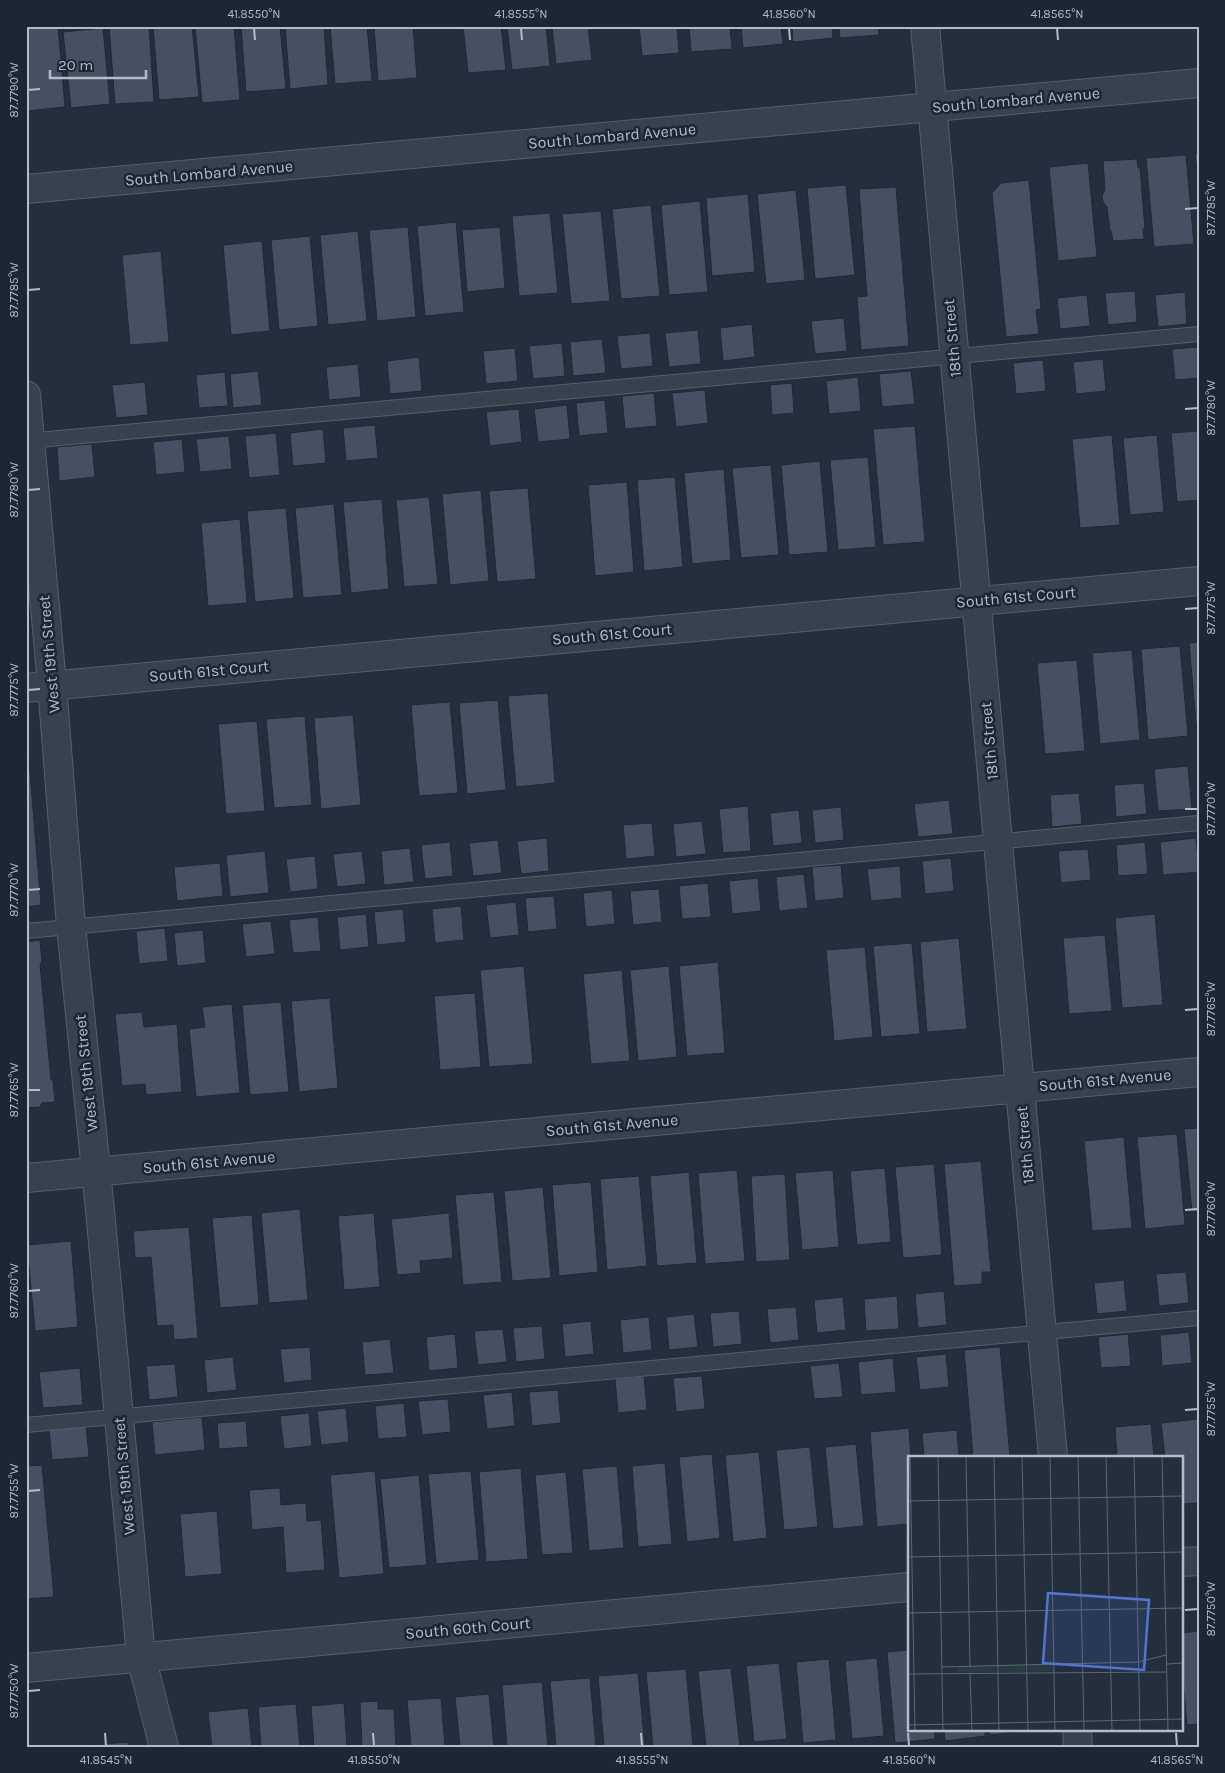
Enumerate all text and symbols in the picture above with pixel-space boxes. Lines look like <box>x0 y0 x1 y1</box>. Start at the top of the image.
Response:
text: 41.8550°N <box>227 7 281 21</box>
text: 41.8555°N <box>495 7 547 21</box>
text: 41.8560°N <box>762 7 816 21</box>
text: 41.8565°N <box>1031 7 1083 21</box>
scale bar <box>50 48 146 80</box>
text: 20 m <box>58 56 93 74</box>
text: 87.7790°W <box>7 62 21 118</box>
street label: South Lombard Avenue <box>931 83 1101 117</box>
street label: South Lombard Avenue <box>527 119 697 153</box>
street label: South Lombard Avenue <box>124 156 294 190</box>
text: 87.7785°W <box>1204 180 1218 236</box>
text: 87.7785°W <box>7 262 21 318</box>
street label: 18th Street <box>939 298 965 378</box>
text: 87.7780°W <box>1204 380 1218 436</box>
text: 87.7780°W <box>7 462 21 518</box>
text: 87.7775°W <box>1204 581 1218 635</box>
street label: South 61st Court <box>955 582 1077 612</box>
street label: West 19th Street <box>34 594 64 714</box>
street label: South 61st Court <box>551 619 673 649</box>
street label: South 61st Court <box>148 656 270 686</box>
text: 87.7775°W <box>7 663 21 717</box>
street label: 18th Street <box>976 701 1002 781</box>
text: 87.7770°W <box>1204 782 1218 836</box>
text: 87.7770°W <box>7 863 21 917</box>
text: 87.7765°W <box>1204 981 1218 1036</box>
street label: West 19th Street <box>70 1013 102 1133</box>
text: 87.7765°W <box>7 1062 21 1117</box>
street label: South 61st Avenue <box>1038 1065 1172 1095</box>
street label: 18th Street <box>1012 1105 1038 1185</box>
street label: South 61st Avenue <box>545 1110 679 1140</box>
street label: South 61st Avenue <box>142 1147 276 1177</box>
text: 87.7760°W <box>1204 1181 1218 1237</box>
text: 87.7760°W <box>7 1263 21 1319</box>
text: 87.7755°W <box>1204 1381 1218 1436</box>
street label: West 19th Street <box>109 1416 139 1536</box>
inset map <box>908 1456 1182 1730</box>
text: 87.7755°W <box>7 1463 21 1518</box>
text: 87.7750°W <box>1204 1581 1218 1637</box>
street label: South 60th Court <box>405 1613 531 1643</box>
text: 87.7750°W <box>7 1663 21 1719</box>
text: 41.8545°N <box>80 1753 132 1767</box>
text: 41.8550°N <box>347 1753 401 1767</box>
text: 41.8555°N <box>616 1753 668 1767</box>
text: 41.8560°N <box>882 1753 936 1767</box>
text: 41.8565°N <box>1151 1753 1203 1767</box>

